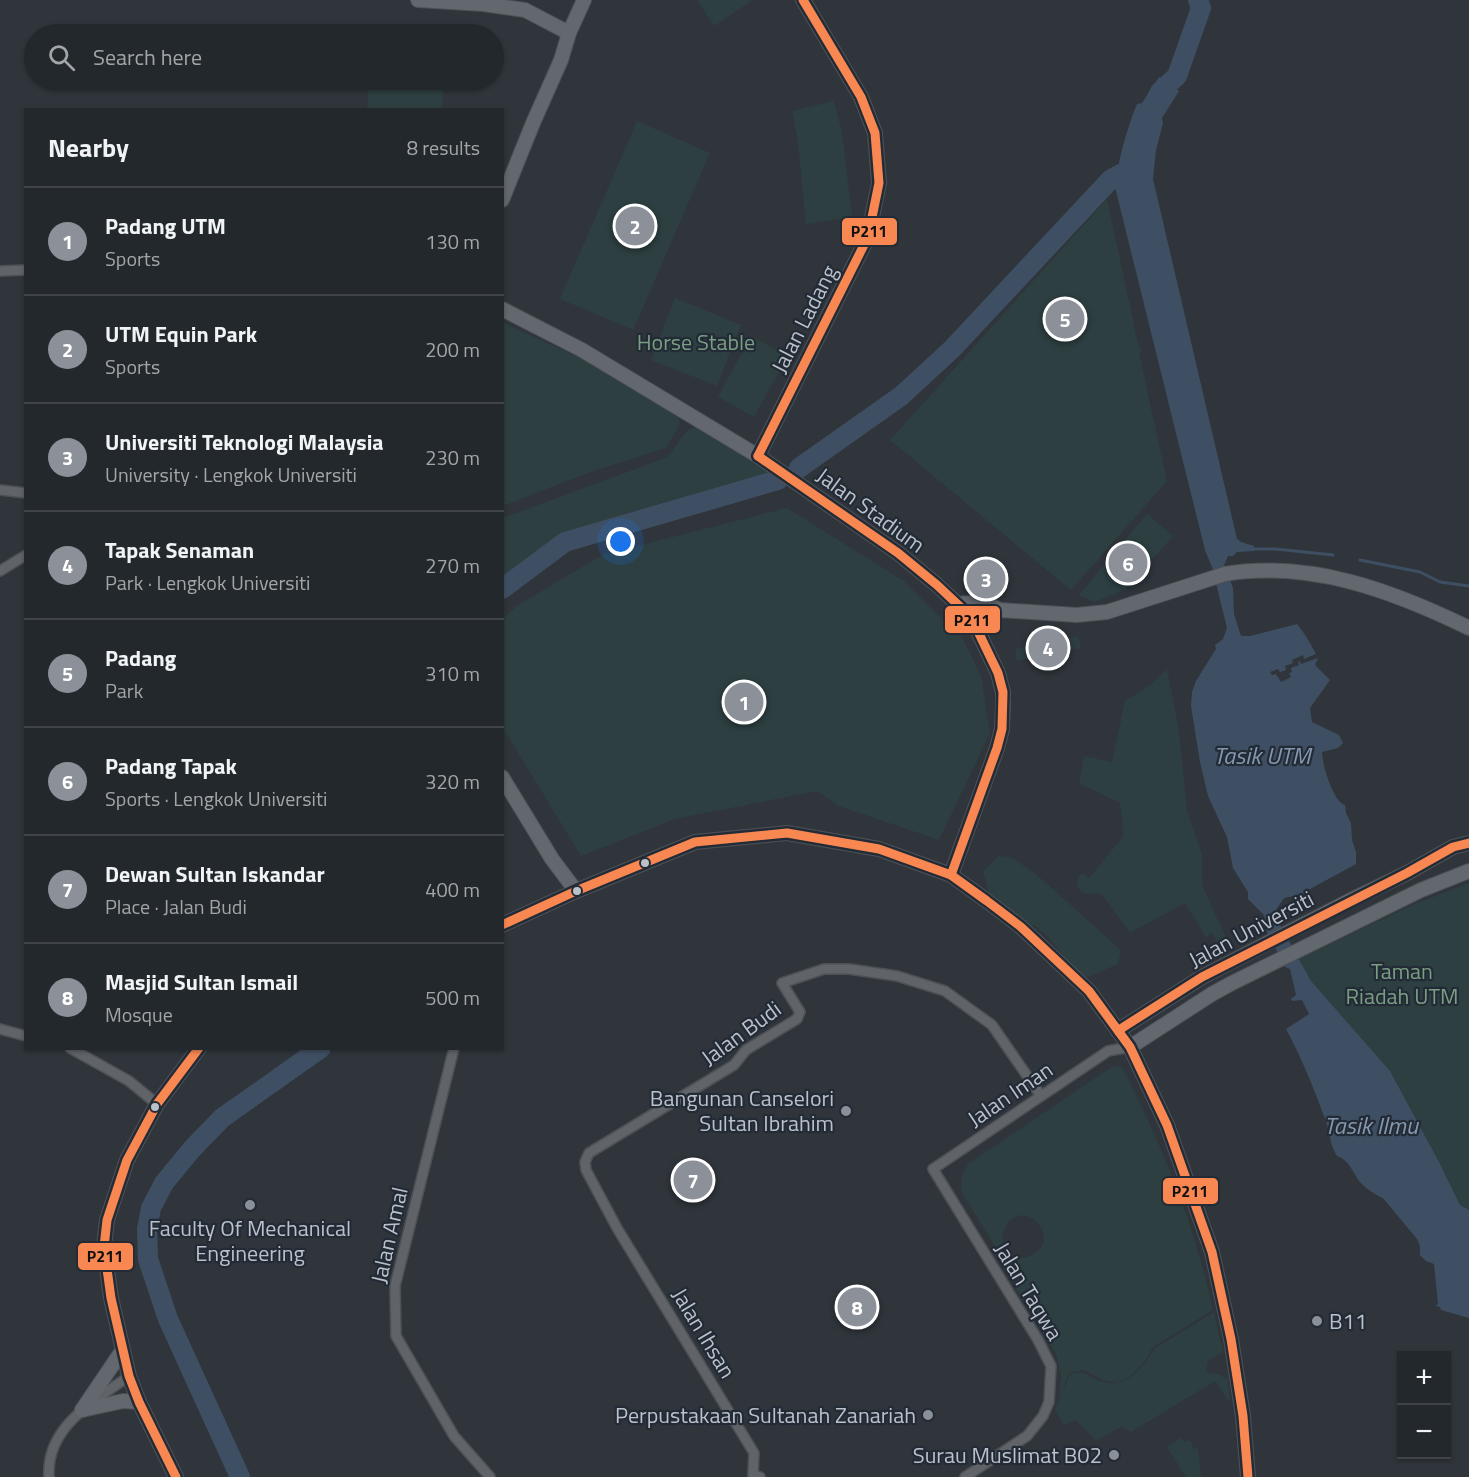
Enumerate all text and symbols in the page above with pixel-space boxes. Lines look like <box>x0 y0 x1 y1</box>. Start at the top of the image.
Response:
search box <box>24 24 504 90</box>
text: Search here <box>93 40 202 74</box>
icon: search <box>45 41 78 74</box>
text: Nearby <box>48 128 129 167</box>
text: 8 results <box>407 132 480 163</box>
pin: 2 <box>616 204 654 248</box>
text: Padang UTM <box>105 209 226 243</box>
line badge: P211 <box>841 217 898 246</box>
text: P211 <box>851 219 887 243</box>
text: 1 <box>62 226 73 257</box>
text: 130 m <box>425 226 480 257</box>
text: Sports <box>105 243 160 274</box>
street label: Jalan Ladang <box>762 259 846 379</box>
pin: 5 <box>1046 296 1084 342</box>
text: UTM Equin Park <box>105 317 257 351</box>
park label: Horse Stable <box>637 325 755 359</box>
text: 2 <box>62 334 73 365</box>
text: 200 m <box>425 334 480 365</box>
text: Sports <box>105 351 160 382</box>
text: Universiti Teknologi Malaysia <box>105 425 384 459</box>
text: 3 <box>62 442 73 473</box>
text: 230 m <box>425 442 480 473</box>
text: University · Lengkok Universiti <box>105 459 357 490</box>
street label: Jalan Stadium <box>810 459 932 561</box>
your location <box>606 527 635 556</box>
text: Tapak Senaman <box>105 533 254 567</box>
pin: 6 <box>1108 540 1148 586</box>
text: 4 <box>62 550 73 581</box>
text: 270 m <box>425 550 480 581</box>
pin: 3 <box>966 556 1006 602</box>
text: Park · Lengkok Universiti <box>105 567 310 598</box>
line badge: P211 <box>944 605 1001 634</box>
text: P211 <box>954 608 990 632</box>
pin: 4 <box>1028 626 1068 670</box>
text: Padang <box>105 641 176 675</box>
text: 5 <box>62 658 73 689</box>
text: 310 m <box>425 658 480 689</box>
text: Park <box>105 675 143 706</box>
pin: 1 <box>724 680 764 724</box>
water label: Tasik UTM <box>1214 737 1313 773</box>
text: Padang Tapak <box>105 749 237 783</box>
text: 6 <box>62 766 73 797</box>
text: 320 m <box>425 766 480 797</box>
text: Sports · Lengkok Universiti <box>105 783 327 814</box>
text: Dewan Sultan Iskandar <box>105 857 325 891</box>
unlabelled marker <box>639 857 651 869</box>
text: 7 <box>62 874 73 905</box>
text: 400 m <box>425 874 480 905</box>
street label: Jalan Universiti <box>1182 882 1320 976</box>
unlabelled marker <box>571 885 583 897</box>
text: Place · Jalan Budi <box>105 891 247 922</box>
park label: Taman Riadah UTM <box>1346 954 1458 1013</box>
text: Masjid Sultan Ismail <box>105 965 298 999</box>
text: 8 <box>62 982 73 1013</box>
text: 500 m <box>425 982 480 1013</box>
street label: Jalan Budi <box>694 992 788 1074</box>
text: Mosque <box>105 999 173 1030</box>
street label: Jalan Iman <box>960 1053 1060 1135</box>
place label: Bangunan Canselori Sultan Ibrahim <box>650 1081 834 1140</box>
unlabelled marker <box>149 1101 161 1113</box>
marker: Bangunan Canselori Sultan Ibrahim <box>839 1104 853 1118</box>
water label: Tasik Ilmu <box>1324 1107 1420 1143</box>
pin: 7 <box>674 1158 712 1202</box>
line badge: P211 <box>1162 1177 1219 1205</box>
text: P211 <box>1172 1179 1208 1203</box>
street label: Jalan Amal <box>361 1184 417 1286</box>
marker: Faculty Of Mechanical Engineering <box>243 1198 257 1212</box>
place label: Faculty Of Mechanical Engineering <box>149 1211 351 1270</box>
street label: Jalan Taqwa <box>986 1235 1072 1347</box>
line badge: P211 <box>77 1242 134 1271</box>
text: P211 <box>87 1244 123 1268</box>
street label: Jalan Ihsan <box>664 1281 744 1385</box>
pin: 8 <box>838 1284 876 1330</box>
place label: B11 <box>1329 1304 1367 1338</box>
marker: B11 <box>1310 1314 1324 1328</box>
map controls <box>1397 1351 1451 1459</box>
button: + <box>1397 1351 1451 1405</box>
place label: Perpustakaan Sultanah Zanariah <box>615 1398 916 1432</box>
button: − <box>1397 1405 1451 1459</box>
marker: Perpustakaan Sultanah Zanariah <box>921 1408 935 1422</box>
place label: Surau Muslimat B02 <box>913 1438 1102 1472</box>
marker: Surau Muslimat B02 <box>1107 1448 1121 1462</box>

